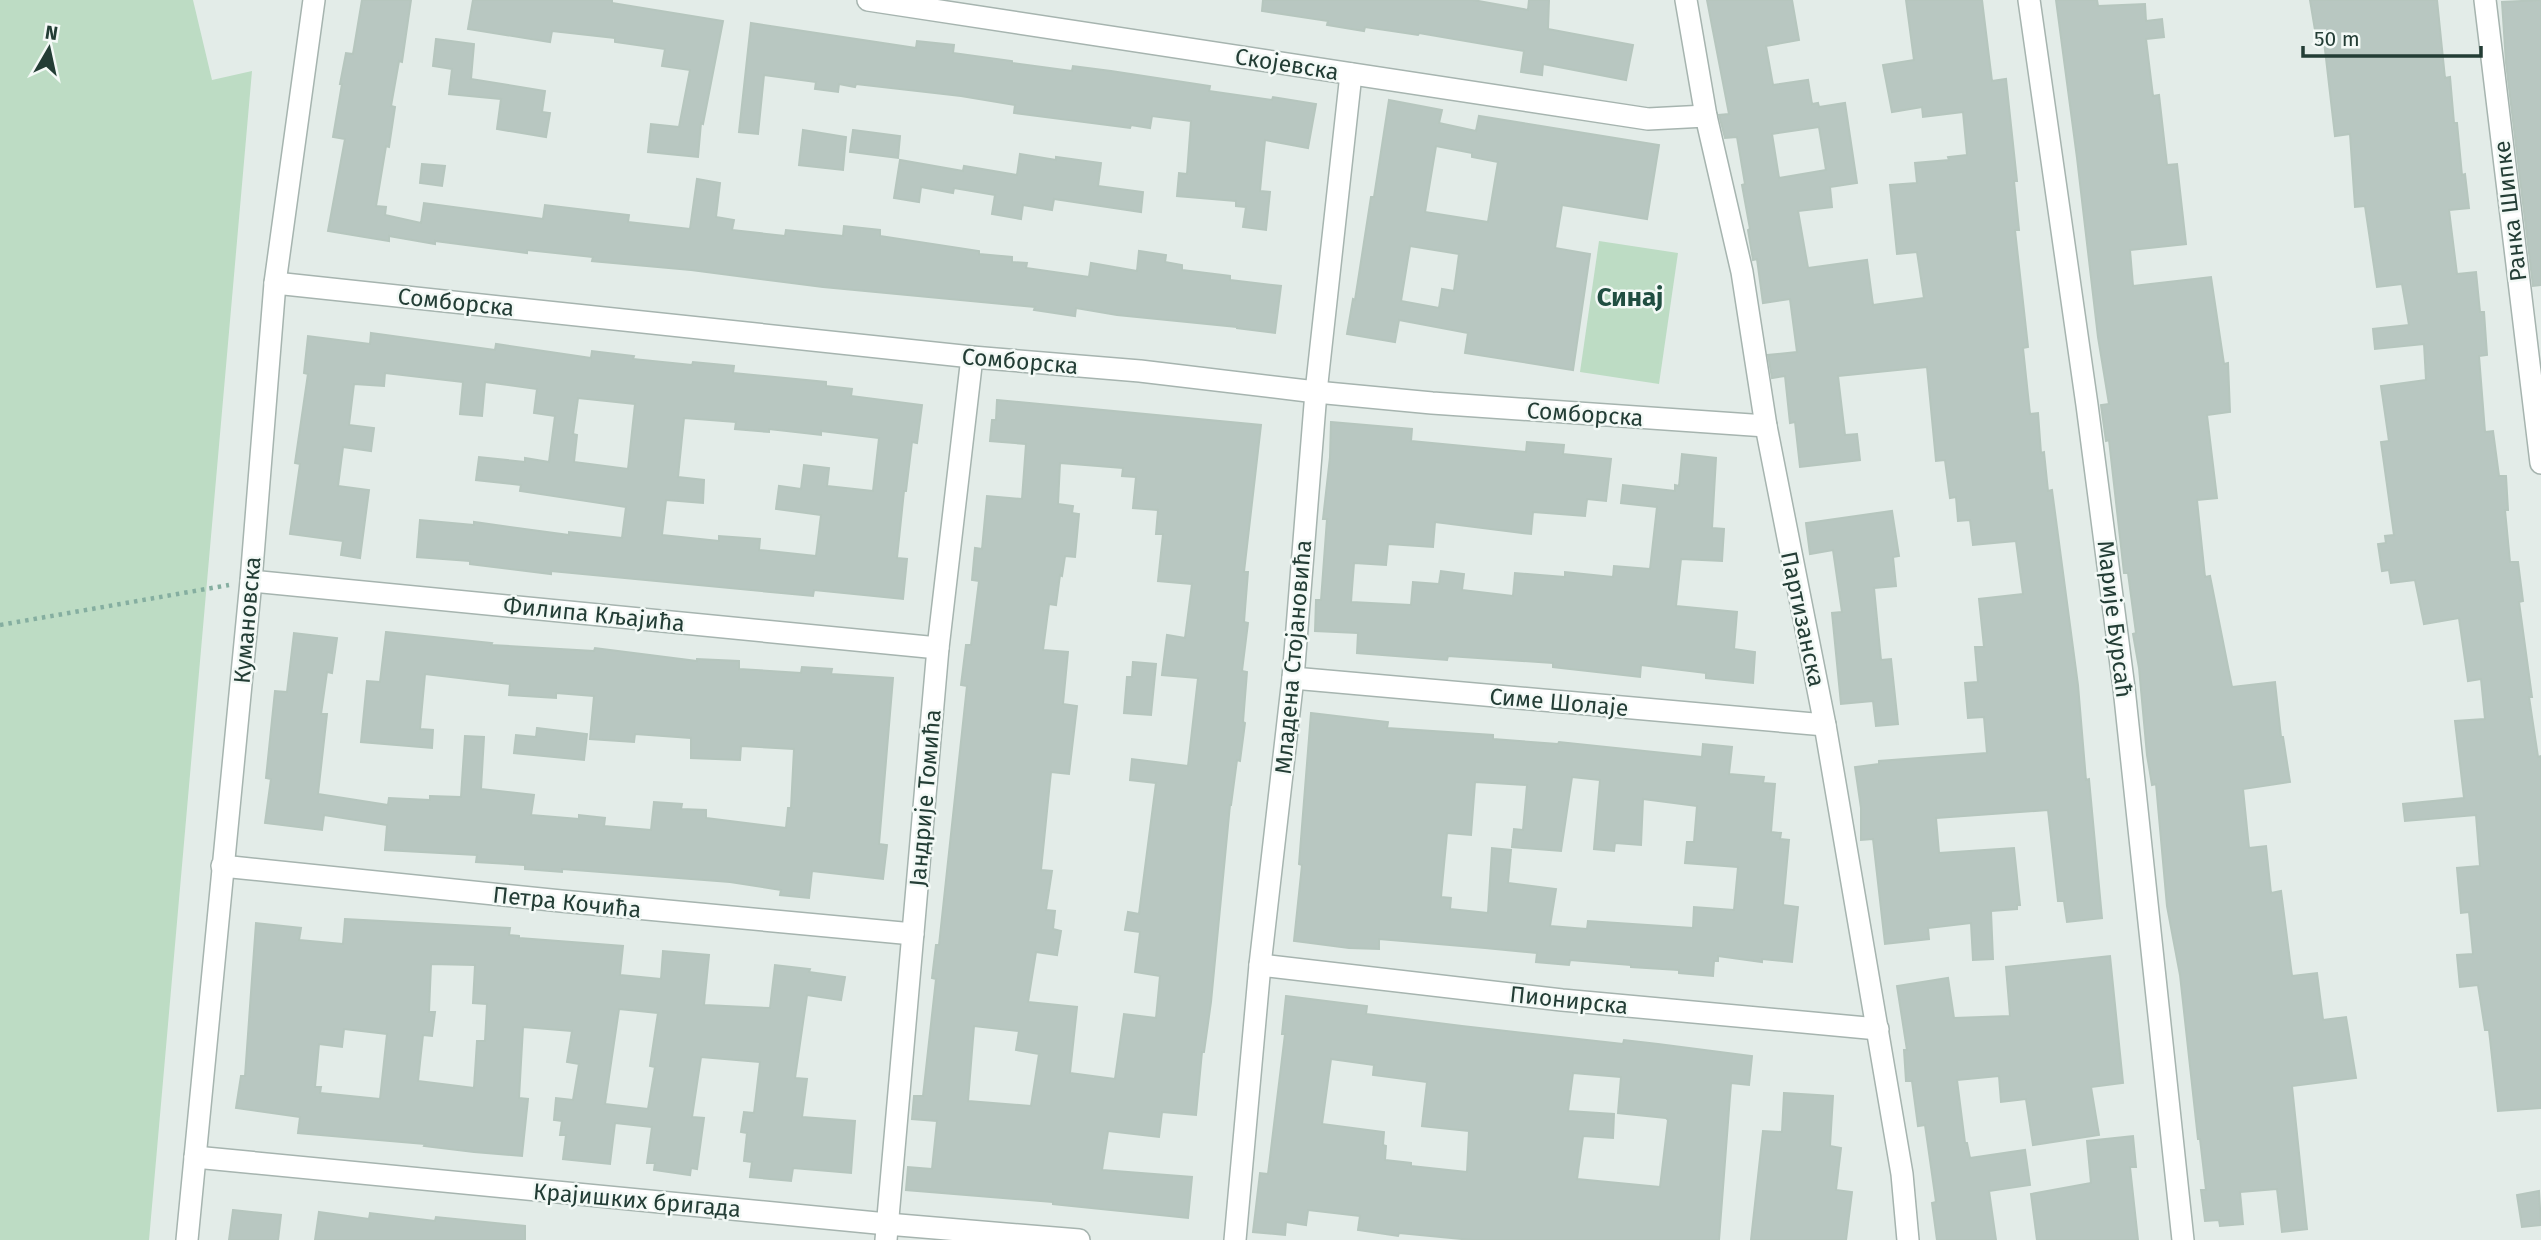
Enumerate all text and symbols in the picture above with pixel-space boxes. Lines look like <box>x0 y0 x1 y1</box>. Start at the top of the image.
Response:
north arrow <box>14 14 84 84</box>
scale bar <box>2303 14 2482 58</box>
text: N <box>44 20 60 45</box>
text: 50 m <box>2314 26 2360 52</box>
street label: Скојевска <box>1233 42 1341 86</box>
street label: Ранка Шипке <box>2487 139 2533 283</box>
street label: Сомборска <box>396 282 516 322</box>
district label: Синај <box>1597 282 1663 313</box>
street label: Сомборска <box>961 342 1079 380</box>
street label: Сомборска <box>1526 396 1644 432</box>
street label: Младена Стојановића <box>1269 539 1317 775</box>
street label: Марије Бурсаћ <box>2091 539 2139 699</box>
street label: Партизанска <box>1775 549 1831 689</box>
street label: Кумановска <box>227 555 267 685</box>
street label: Филипа Кљајића <box>502 591 686 637</box>
street label: Симе Шолаје <box>1488 682 1630 722</box>
street label: Јандрије Томића <box>903 708 947 888</box>
street label: Петра Кочића <box>491 880 643 924</box>
street label: Пионирска <box>1508 980 1630 1020</box>
street label: Крајишких бригада <box>532 1177 742 1223</box>

